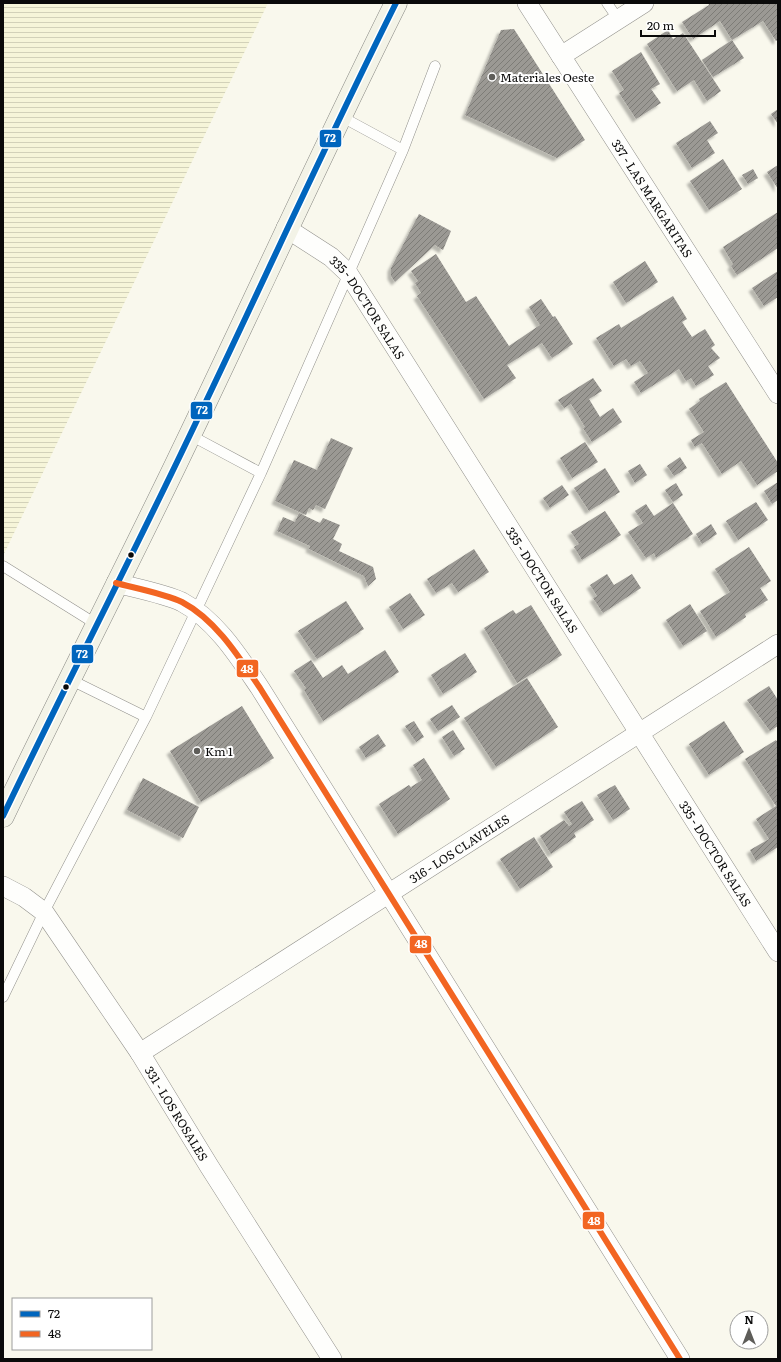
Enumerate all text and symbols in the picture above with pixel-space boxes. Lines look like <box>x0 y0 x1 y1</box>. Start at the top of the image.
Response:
scale bar <box>641 12 715 38</box>
text: 20 m <box>647 16 674 34</box>
place label: Materiales Oeste <box>500 68 594 86</box>
marker: Materiales Oeste <box>487 72 497 82</box>
line badge: 72 <box>319 129 342 148</box>
text: 72 <box>324 129 336 145</box>
street label: 337 - LAS MARGARITAS <box>608 135 697 261</box>
street label: 335 - DOCTOR SALAS <box>326 251 409 363</box>
line badge: 72 <box>190 401 213 420</box>
text: 72 <box>196 401 208 417</box>
street label: 335 - DOCTOR SALAS <box>502 523 583 636</box>
unlabelled marker <box>126 550 136 560</box>
line badge: 72 <box>71 644 94 664</box>
text: 72 <box>76 645 88 661</box>
line badge: 48 <box>236 659 259 678</box>
text: 48 <box>240 660 254 676</box>
unlabelled marker <box>61 682 71 692</box>
place label: Km 1 <box>205 742 233 760</box>
marker: Km 1 <box>192 746 202 756</box>
street label: 335 - DOCTOR SALAS <box>675 797 756 910</box>
street label: 316 - LOS CLAVELES <box>406 810 513 887</box>
line badge: 48 <box>409 935 432 954</box>
text: 48 <box>414 935 428 951</box>
street label: 331 - LOS ROSALES <box>141 1062 213 1164</box>
line badge: 48 <box>582 1211 605 1230</box>
text: 48 <box>587 1212 601 1228</box>
legend <box>12 1298 152 1350</box>
text: 72 <box>48 1304 60 1322</box>
north arrow <box>729 1310 769 1350</box>
text: N <box>744 1311 754 1327</box>
text: 48 <box>48 1324 62 1342</box>

